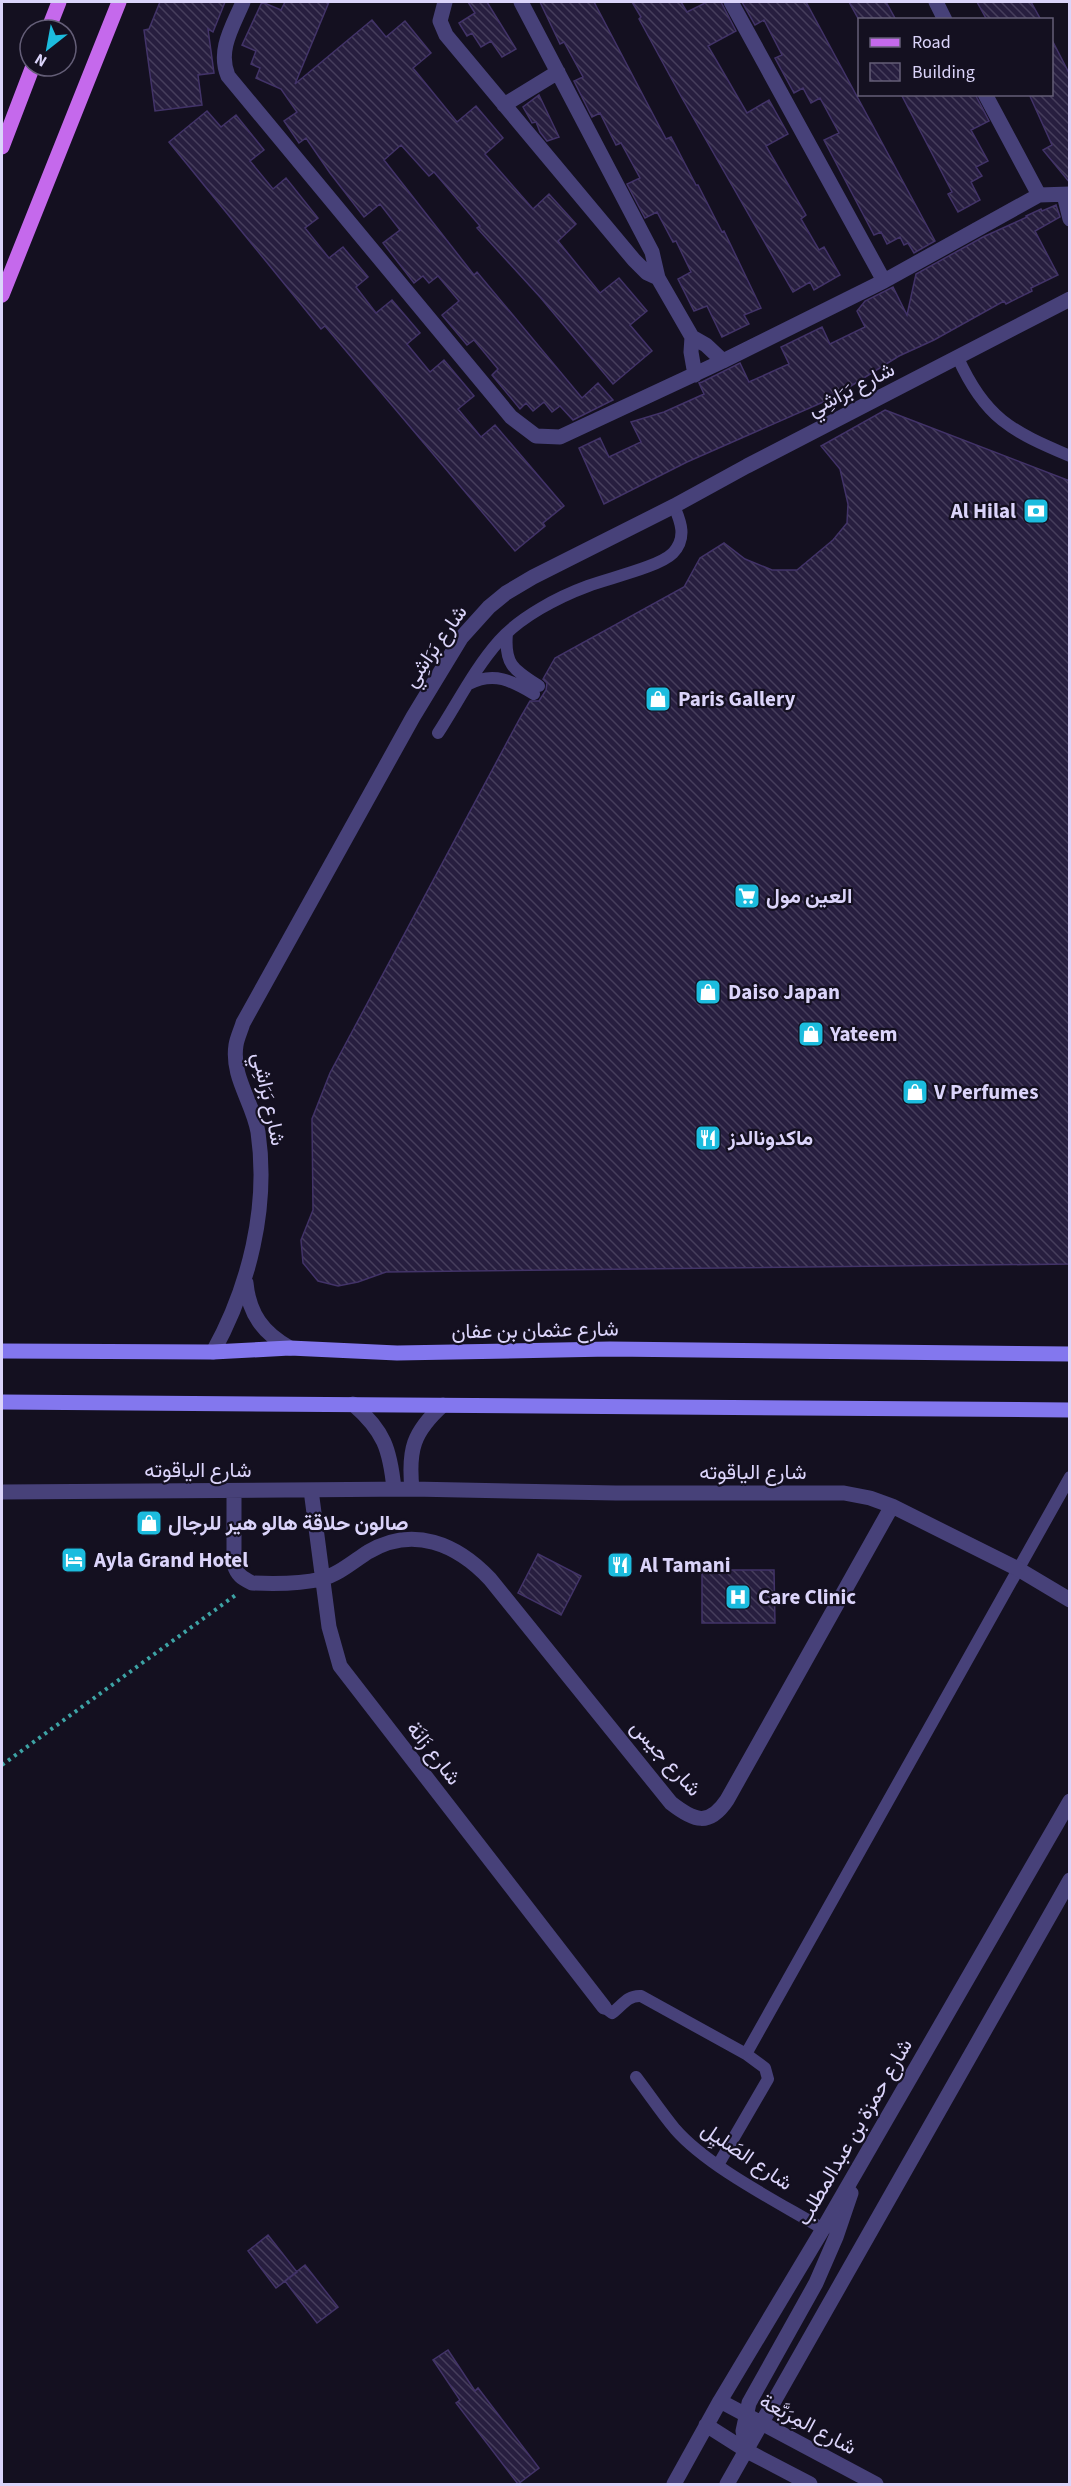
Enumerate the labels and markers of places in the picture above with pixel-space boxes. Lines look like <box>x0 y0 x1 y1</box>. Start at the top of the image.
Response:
place label: Al Hilal <box>950 496 1016 526</box>
bank icon: Al Hilal <box>1021 496 1051 526</box>
shop icon: Paris Gallery <box>643 684 673 714</box>
place label: Paris Gallery <box>678 684 795 714</box>
supermarket icon: العين مول <box>732 881 762 911</box>
place label: العين مول <box>766 881 853 911</box>
shop icon: Daiso Japan <box>693 977 723 1007</box>
place label: Daiso Japan <box>728 977 840 1007</box>
shop icon: Yateem <box>796 1019 826 1049</box>
place label: Yateem <box>829 1019 898 1049</box>
shop icon: V Perfumes <box>900 1077 930 1107</box>
place label: V Perfumes <box>933 1077 1038 1107</box>
restaurant icon: ماكدونالدز <box>693 1123 723 1153</box>
place label: ماكدونالدز <box>727 1123 813 1153</box>
shop icon: صالون حلاقة هالو هير للرجال <box>134 1508 164 1538</box>
place label: صالون حلاقة هالو هير للرجال <box>168 1508 408 1538</box>
hotel icon: Ayla Grand Hotel <box>59 1545 89 1575</box>
place label: Ayla Grand Hotel <box>93 1545 248 1575</box>
restaurant icon: Al Tamani <box>605 1550 635 1580</box>
place label: Al Tamani <box>639 1550 731 1580</box>
hospital icon: Care Clinic <box>723 1582 753 1612</box>
place label: Care Clinic <box>758 1582 856 1612</box>

